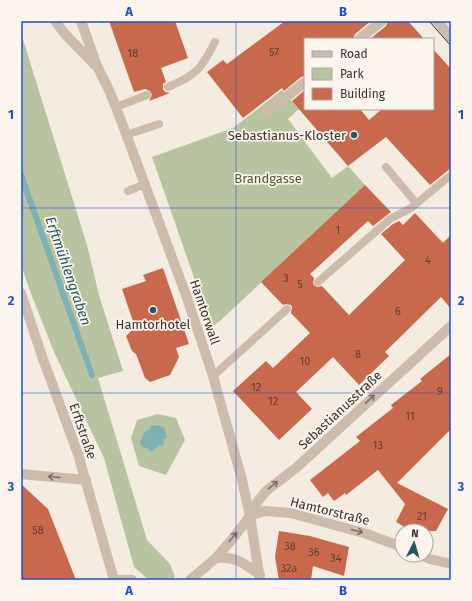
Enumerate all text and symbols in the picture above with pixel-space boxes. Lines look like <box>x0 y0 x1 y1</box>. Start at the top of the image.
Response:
text: A <box>124 4 133 19</box>
text: B <box>339 4 347 19</box>
legend <box>304 38 434 110</box>
house number: 57 <box>269 46 279 59</box>
house number: 18 <box>128 47 138 60</box>
text: Road <box>340 47 368 61</box>
text: Park <box>340 67 364 81</box>
text: Building <box>340 87 386 101</box>
text: 1 <box>8 107 14 122</box>
text: 1 <box>458 107 464 122</box>
place label: Sebastianus-Kloster <box>228 128 346 143</box>
marker: Sebastianus-Kloster <box>349 130 359 140</box>
park label: Brandgasse <box>234 171 302 186</box>
water label: Erftmühlengraben <box>41 214 95 328</box>
house number: 1 <box>336 224 340 237</box>
house number: 4 <box>425 254 431 267</box>
house number: 3 <box>283 272 289 285</box>
street label: Hamtorwall <box>187 277 223 347</box>
house number: 5 <box>297 278 303 291</box>
text: 2 <box>8 293 15 308</box>
text: 2 <box>458 293 465 308</box>
marker: Hamtorhotel <box>148 305 158 315</box>
house number: 6 <box>395 305 401 318</box>
place label: Hamtorhotel <box>116 317 191 332</box>
house number: 8 <box>355 348 361 361</box>
house number: 10 <box>300 355 310 368</box>
street label: Sebastianusstraße <box>295 368 385 452</box>
house number: 12 <box>251 381 261 394</box>
house number: 9 <box>437 385 443 398</box>
house number: 12 <box>268 395 278 408</box>
one-way arrow <box>365 395 375 404</box>
street label: Erftstraße <box>66 401 100 461</box>
house number: 11 <box>405 410 415 423</box>
house number: 13 <box>373 439 383 452</box>
one-way arrow <box>48 474 61 481</box>
text: 3 <box>7 479 15 494</box>
text: 3 <box>457 479 465 494</box>
one-way arrow <box>268 480 279 489</box>
street label: Hamtorstraße <box>289 494 371 528</box>
house number: 21 <box>417 510 427 523</box>
north arrow <box>394 523 434 563</box>
house number: 58 <box>32 524 44 537</box>
text: N <box>411 527 419 540</box>
one-way arrow <box>350 528 363 535</box>
one-way arrow <box>229 532 238 543</box>
house number: 38 <box>284 540 296 553</box>
house number: 36 <box>308 546 320 559</box>
house number: 34 <box>330 552 342 565</box>
house number: 32a <box>281 562 297 575</box>
text: A <box>124 583 133 598</box>
text: B <box>339 583 347 598</box>

